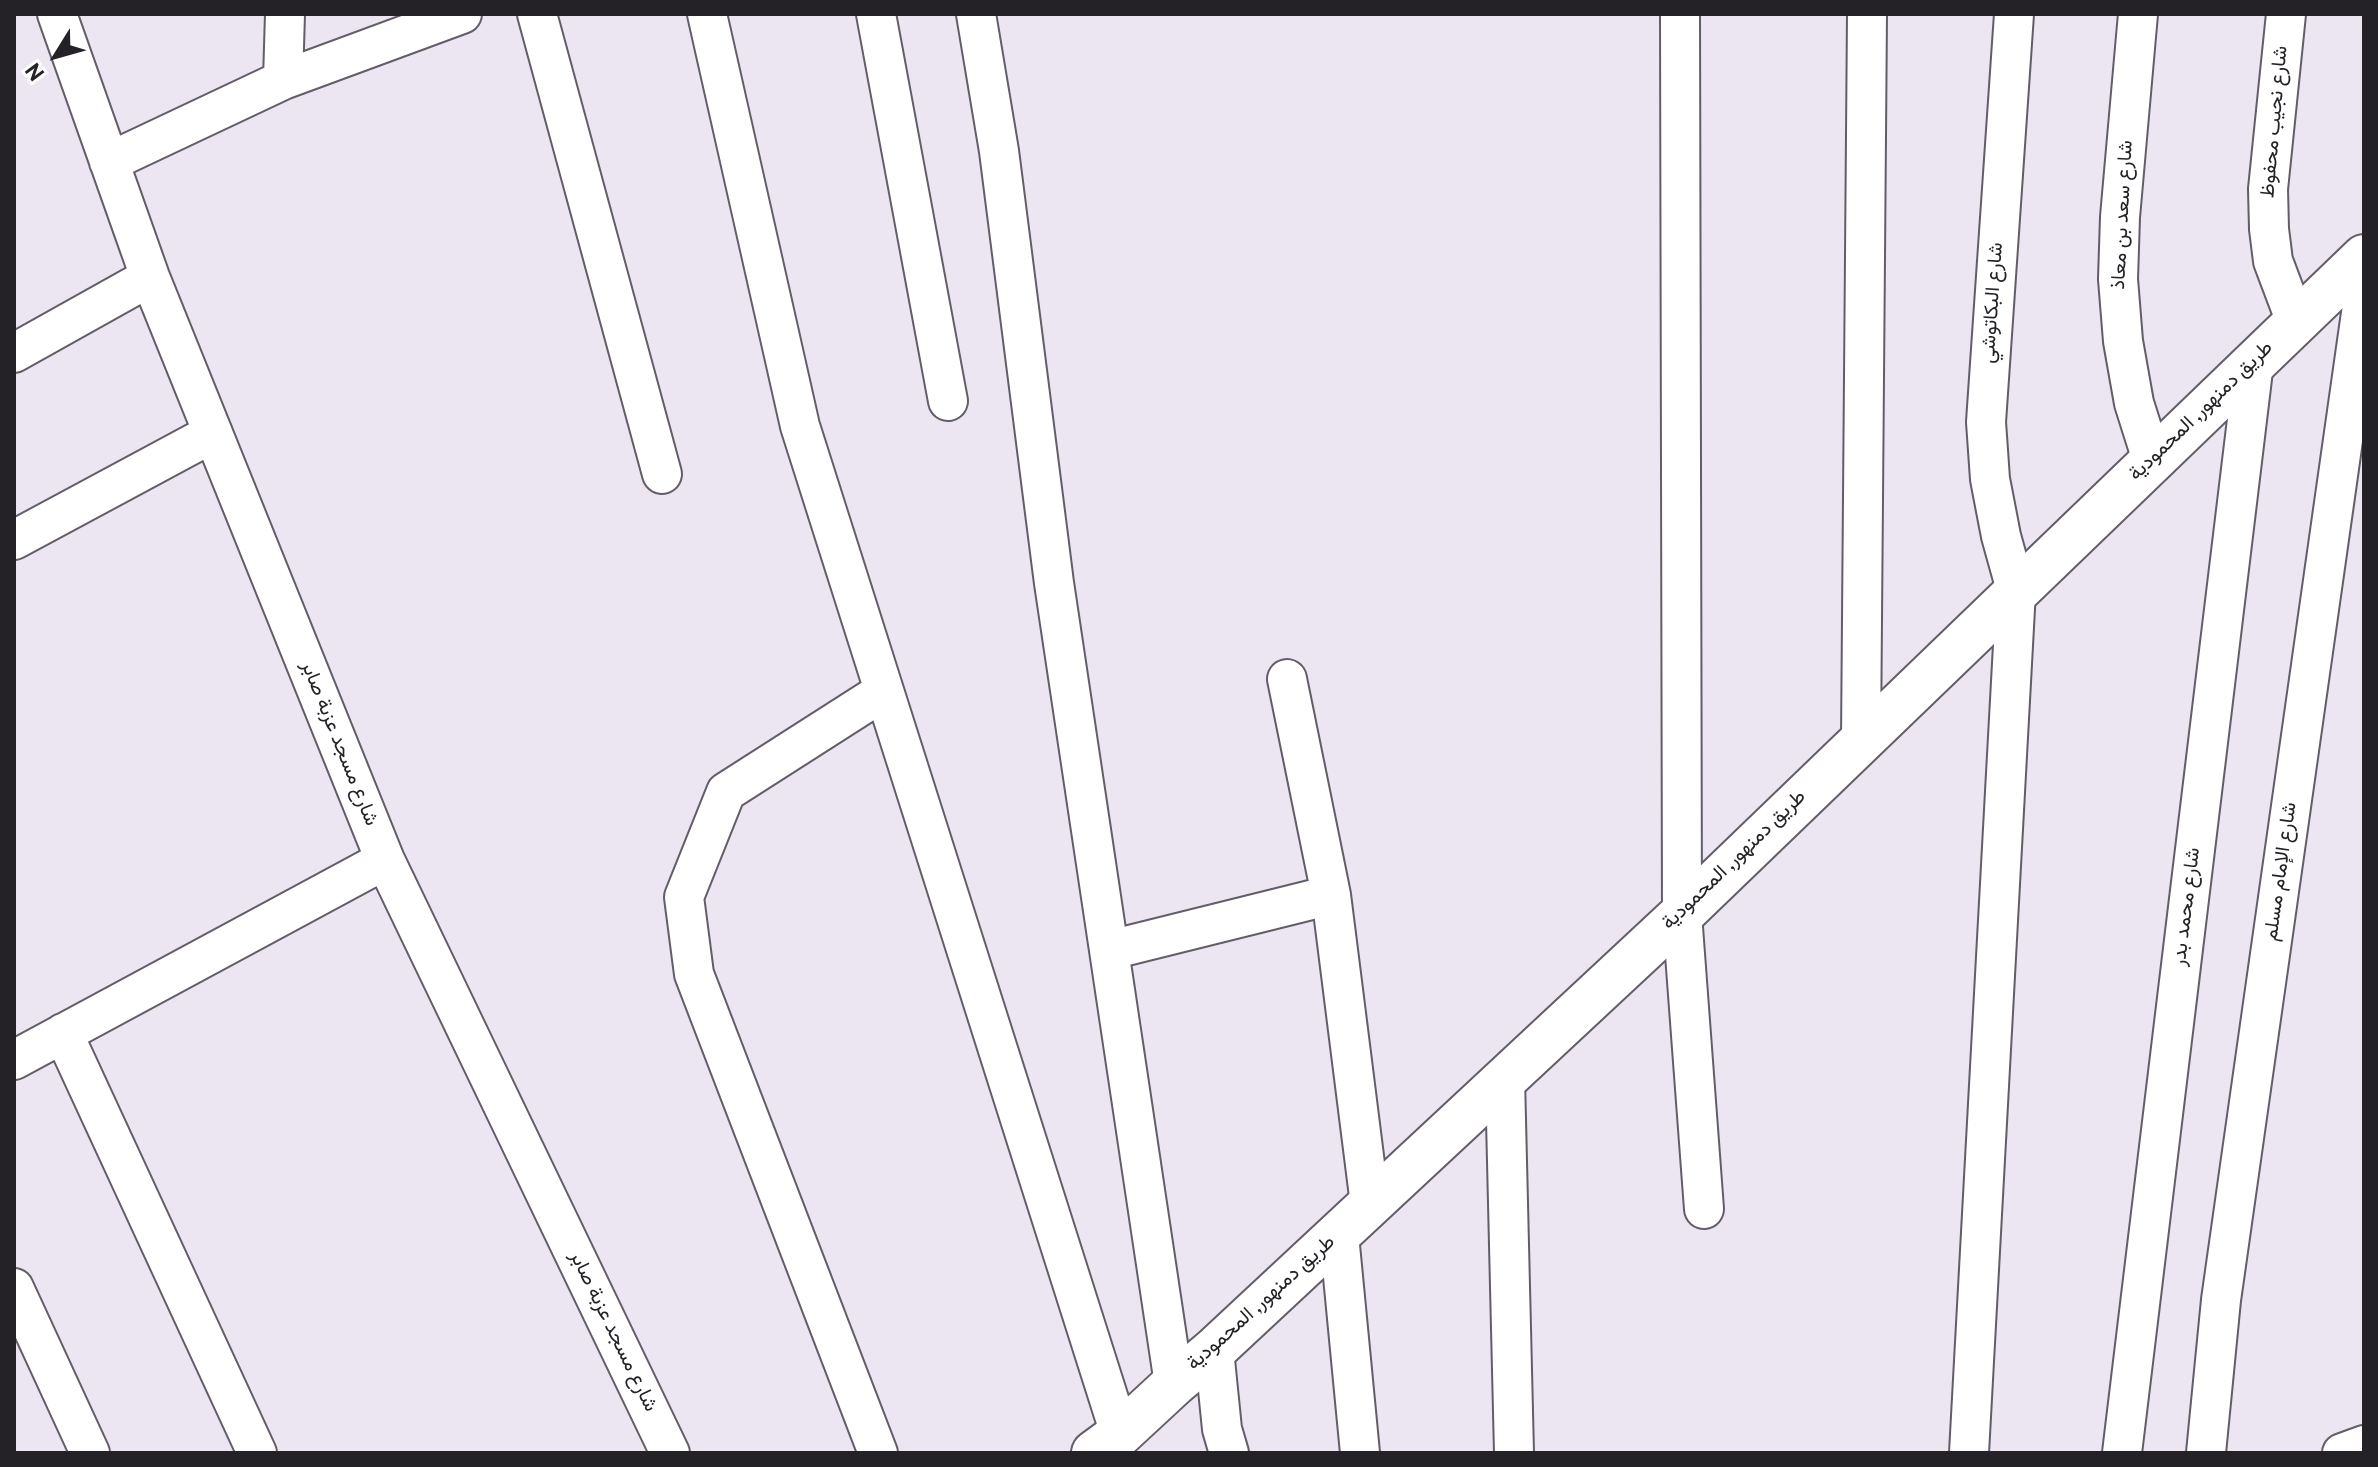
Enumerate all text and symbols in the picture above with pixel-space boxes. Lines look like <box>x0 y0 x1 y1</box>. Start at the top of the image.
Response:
north arrow <box>16 16 96 96</box>
street label: شارع نجيب محفوظ <box>2257 45 2295 199</box>
text: N <box>21 56 52 85</box>
street label: شارع سعد بن معاذ <box>2108 140 2140 290</box>
street label: شارع البكاتوشي <box>1978 242 2010 364</box>
street label: طريق دمنهور, المحمودية <box>2125 337 2279 487</box>
street label: شارع مسجد عزبة صابر <box>294 658 382 830</box>
street label: طريق دمنهور, المحمودية <box>1658 786 1812 936</box>
street label: شارع الإمام مسلم <box>2260 801 2304 943</box>
street label: شارع محمد بدر <box>2169 846 2207 968</box>
street label: طريق دمنهور, المحمودية <box>1183 1231 1341 1377</box>
street label: شارع مسجد عزبة صابر <box>563 1248 661 1416</box>

